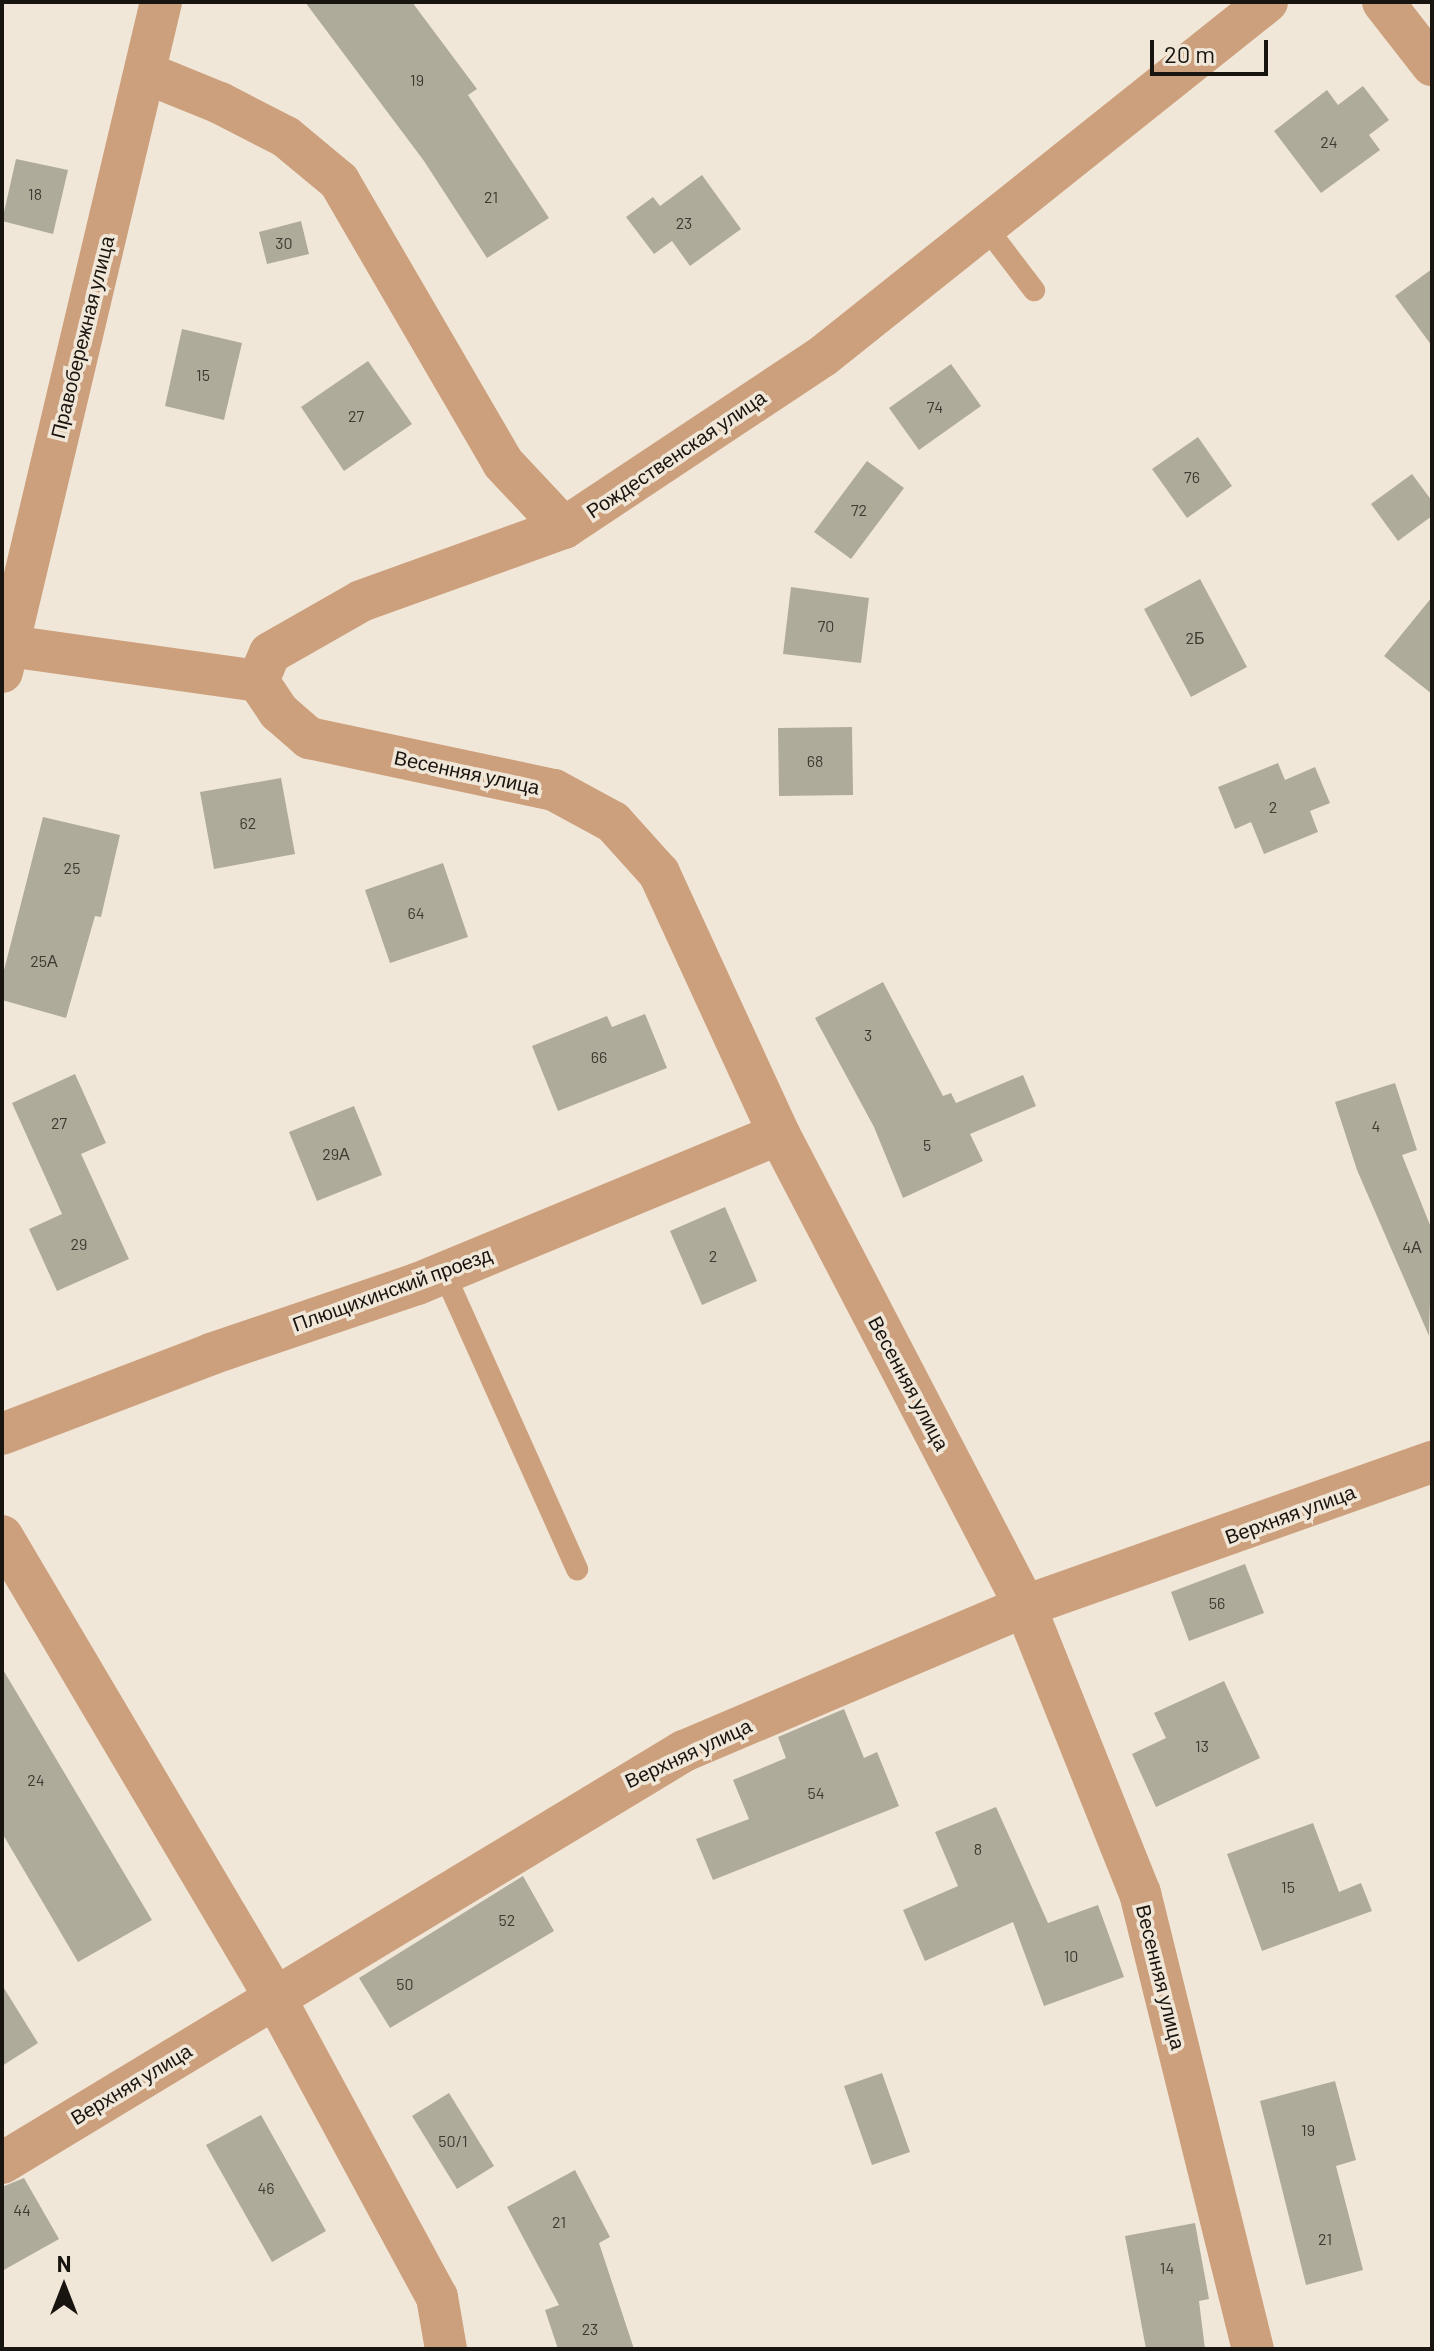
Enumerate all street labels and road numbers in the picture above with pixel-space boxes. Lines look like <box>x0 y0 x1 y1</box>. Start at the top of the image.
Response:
street label: Правобережная улица <box>45 233 119 441</box>
street label: Рождественская улица <box>582 385 770 523</box>
street label: Весенняя улица <box>392 745 542 799</box>
street label: Плющихинский проезд <box>289 1242 495 1336</box>
street label: Весенняя улица <box>864 1312 954 1454</box>
street label: Верхняя улица <box>1222 1479 1358 1549</box>
street label: Верхняя улица <box>621 1713 755 1793</box>
street label: Весенняя улица <box>1131 1902 1191 2052</box>
street label: Верхняя улица <box>66 2038 196 2130</box>

